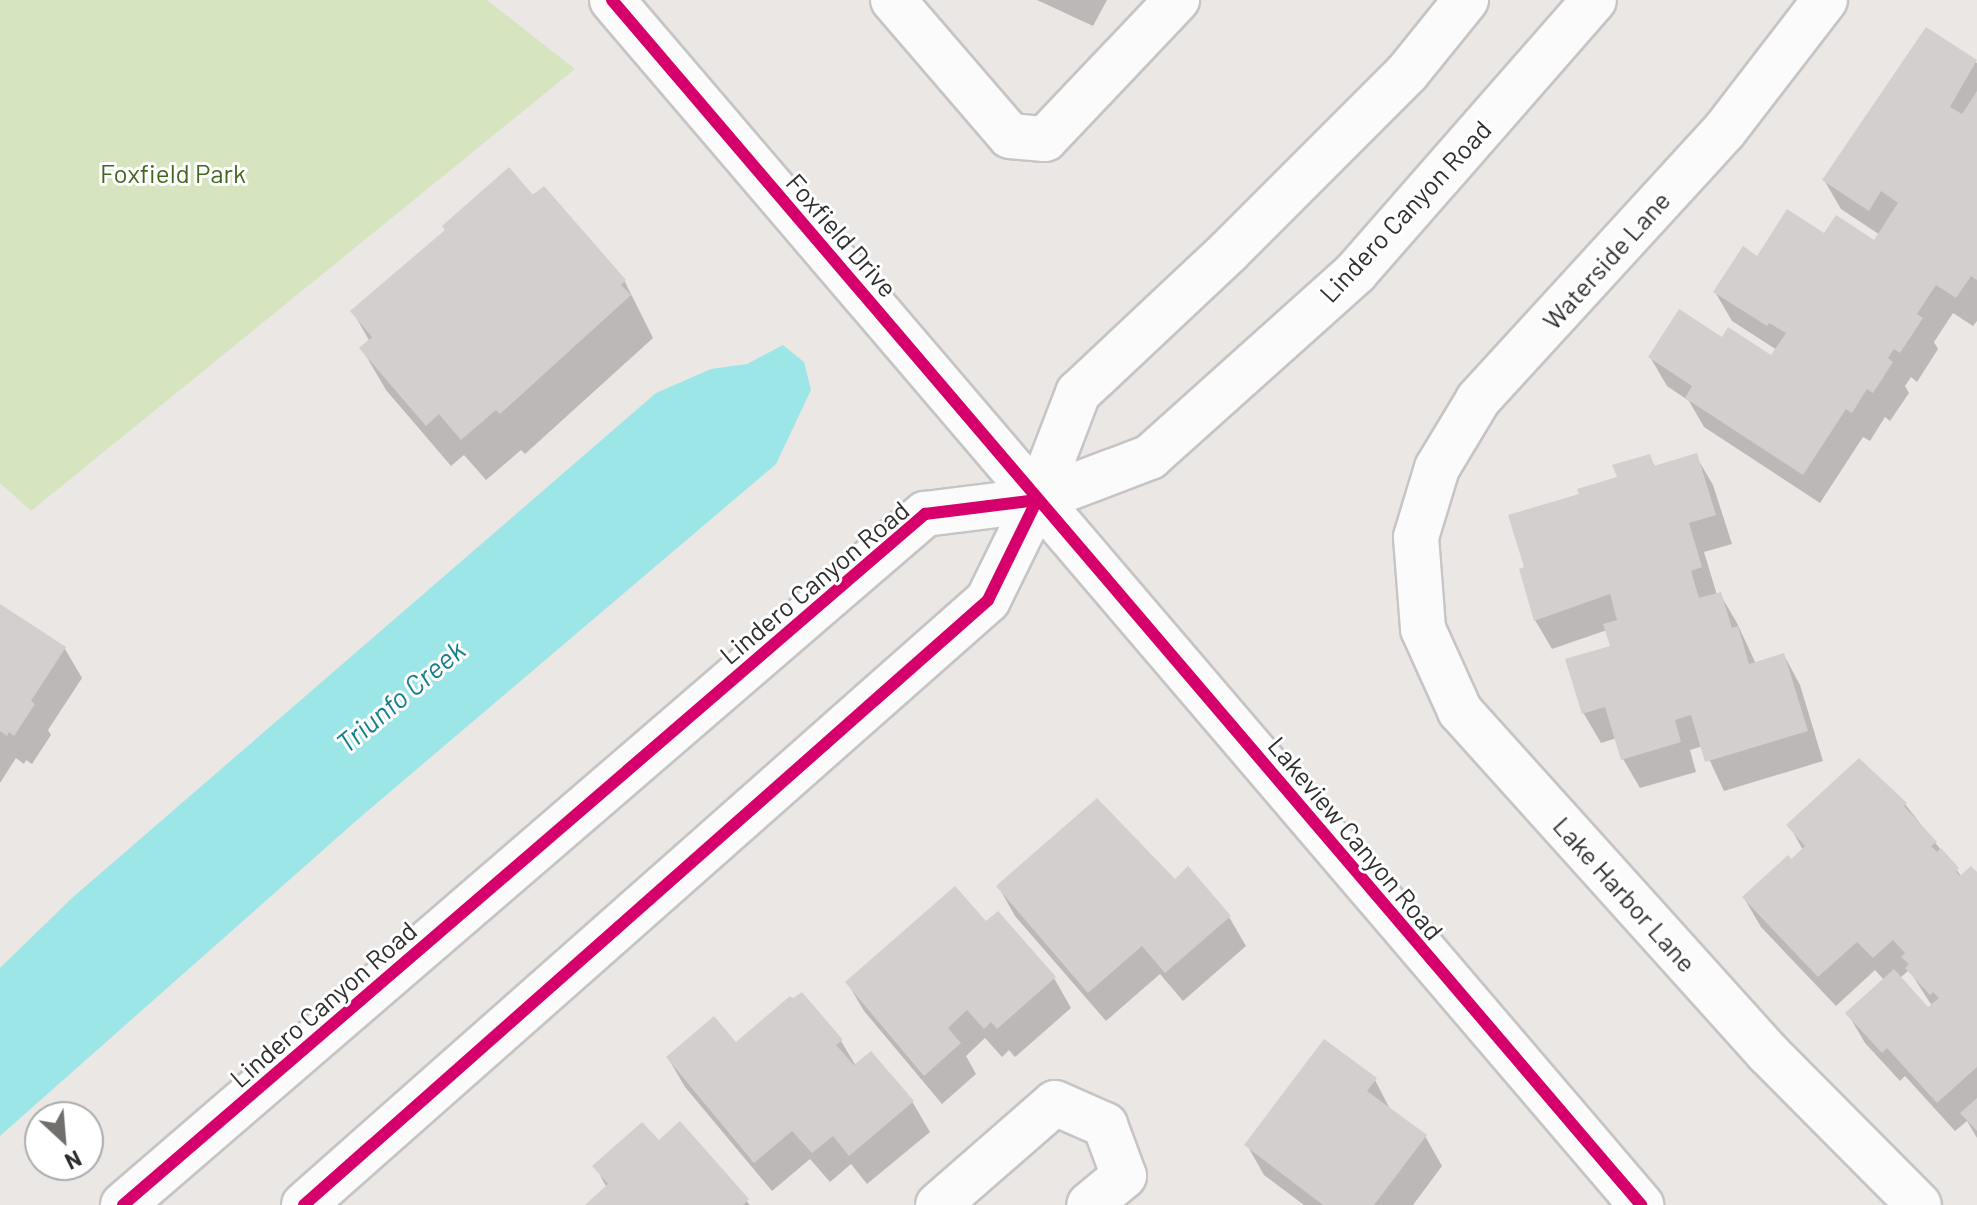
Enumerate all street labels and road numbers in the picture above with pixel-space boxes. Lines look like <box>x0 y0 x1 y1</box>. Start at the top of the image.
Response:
street label: Lindero Canyon Road <box>1313 114 1497 308</box>
street label: Foxfield Drive <box>780 167 904 303</box>
street label: Waterside Lane <box>1536 184 1676 336</box>
street label: Lindero Canyon Road <box>713 494 915 670</box>
street label: Lakeview Canyon Road <box>1262 730 1450 946</box>
street label: Lake Harbor Lane <box>1547 810 1703 978</box>
street label: Lindero Canyon Road <box>223 914 423 1094</box>

